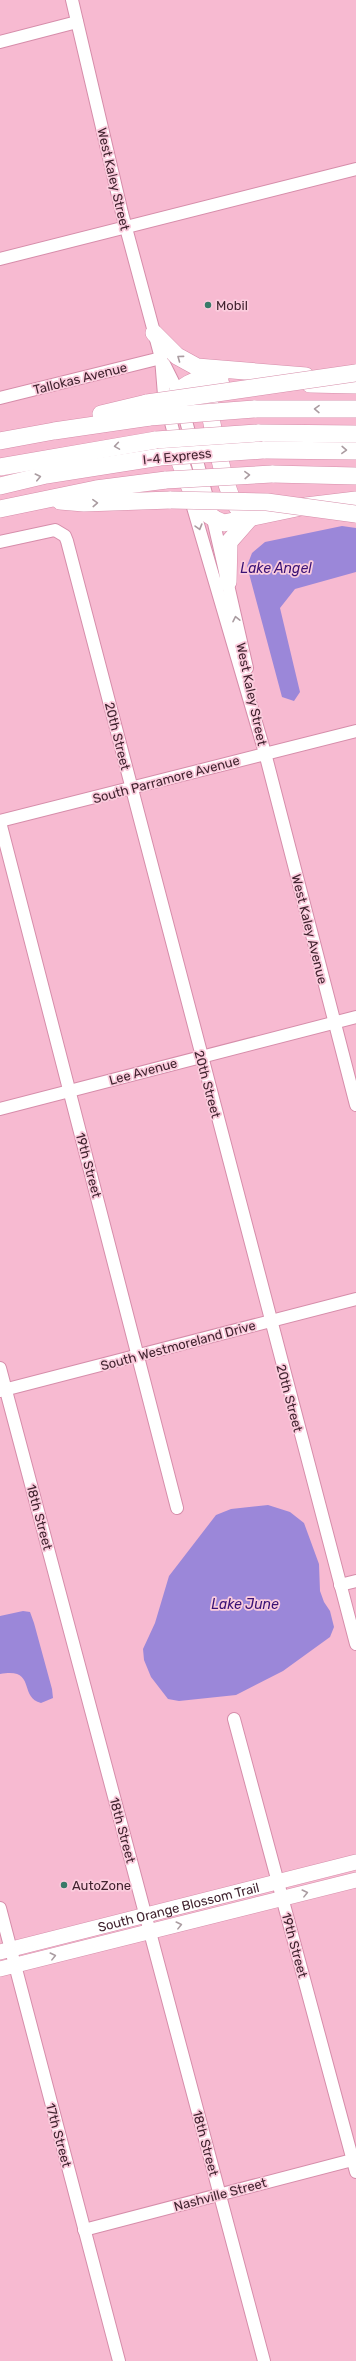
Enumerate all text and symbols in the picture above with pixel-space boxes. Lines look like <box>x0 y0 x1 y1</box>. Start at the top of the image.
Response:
street label: West Kaley Street <box>94 126 133 232</box>
place label: Mobil <box>216 298 248 313</box>
marker: Mobil <box>203 300 213 310</box>
one-way arrow <box>177 355 184 363</box>
street label: Tallokas Avenue <box>32 360 129 397</box>
one-way arrow <box>314 404 320 413</box>
one-way arrow <box>114 441 121 450</box>
street label: I-4 Express <box>142 445 213 468</box>
one-way arrow <box>341 446 347 455</box>
one-way arrow <box>244 471 250 479</box>
one-way arrow <box>35 474 41 482</box>
one-way arrow <box>92 499 98 507</box>
one-way arrow <box>194 523 203 530</box>
water label: Lake Angel <box>240 560 312 577</box>
one-way arrow <box>232 616 240 622</box>
street label: West Kaley Street <box>233 641 270 747</box>
street label: 20th Street <box>102 701 133 772</box>
street label: South Parramore Avenue <box>91 753 241 806</box>
street label: West Kaley Avenue <box>289 873 330 986</box>
street label: 20th Street <box>191 1049 224 1120</box>
street label: Lee Avenue <box>107 1055 179 1088</box>
street label: 19th Street <box>73 1131 104 1199</box>
street label: South Westmoreland Drive <box>99 1318 257 1373</box>
street label: 20th Street <box>273 1363 306 1434</box>
street label: 18th Street <box>24 1483 56 1552</box>
water label: Lake June <box>211 1596 279 1613</box>
street label: 18th Street <box>107 1796 139 1865</box>
place label: AutoZone <box>72 1878 131 1893</box>
marker: AutoZone <box>59 1880 69 1890</box>
street label: South Orange Blossom Trail <box>96 1880 261 1935</box>
one-way arrow <box>302 1889 308 1897</box>
street label: 19th Street <box>279 1911 310 1979</box>
one-way arrow <box>175 1921 182 1930</box>
one-way arrow <box>50 1953 56 1961</box>
street label: 17th Street <box>43 2101 74 2169</box>
street label: 18th Street <box>190 2109 222 2178</box>
street label: Nashville Street <box>172 2175 268 2214</box>

